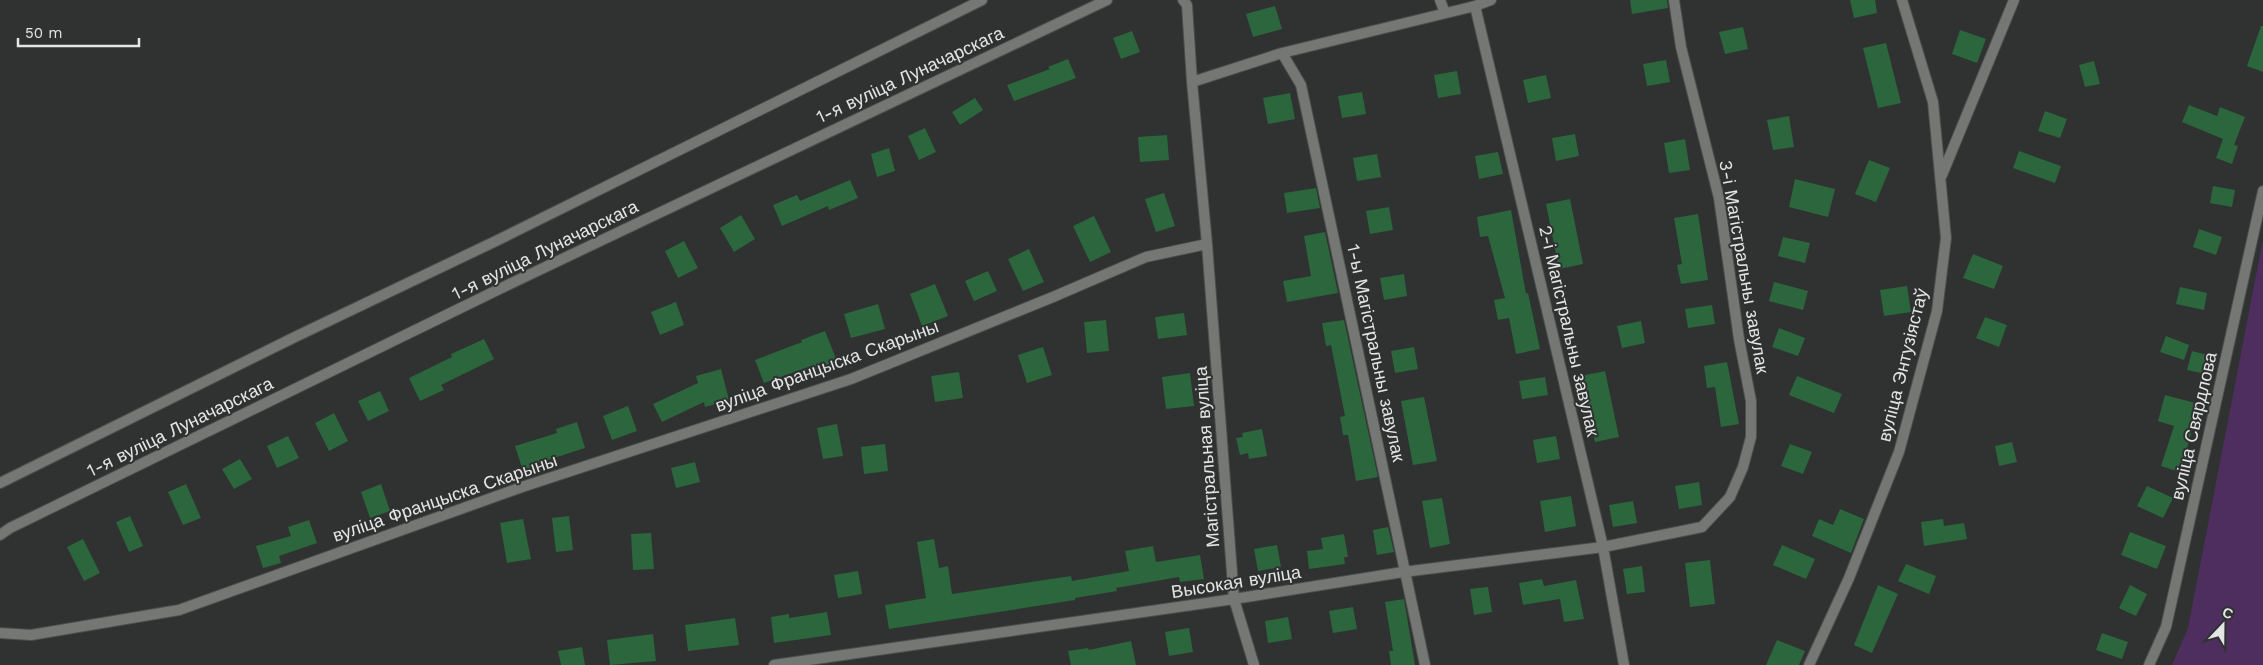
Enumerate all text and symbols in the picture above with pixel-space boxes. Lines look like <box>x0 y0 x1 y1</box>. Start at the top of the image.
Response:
scale bar <box>18 15 139 47</box>
street label: 1-я вуліца Луначарскага <box>813 21 1008 127</box>
text: 50 m <box>25 24 62 42</box>
street label: 3-і Магістральны завулак <box>1715 159 1774 375</box>
street label: 1-я вуліца Луначарскага <box>448 195 642 304</box>
street label: 2-і Магістральны завулак <box>1535 223 1604 439</box>
street label: 1-ы Магістральны завулак <box>1343 242 1410 464</box>
street label: вуліца Энтузіястаў <box>1873 286 1932 444</box>
street label: вуліца Францыска Скарыны <box>712 315 941 416</box>
street label: вуліца Свярдлова <box>2166 349 2221 502</box>
street label: Магістральная вуліца <box>1190 365 1223 548</box>
street label: 1-я вуліца Луначарскага <box>83 372 277 481</box>
street label: вуліца Францыска Скарыны <box>330 449 560 546</box>
street label: Высокая вуліца <box>1170 561 1303 602</box>
north arrow <box>2198 600 2248 650</box>
text: С <box>2220 604 2236 622</box>

